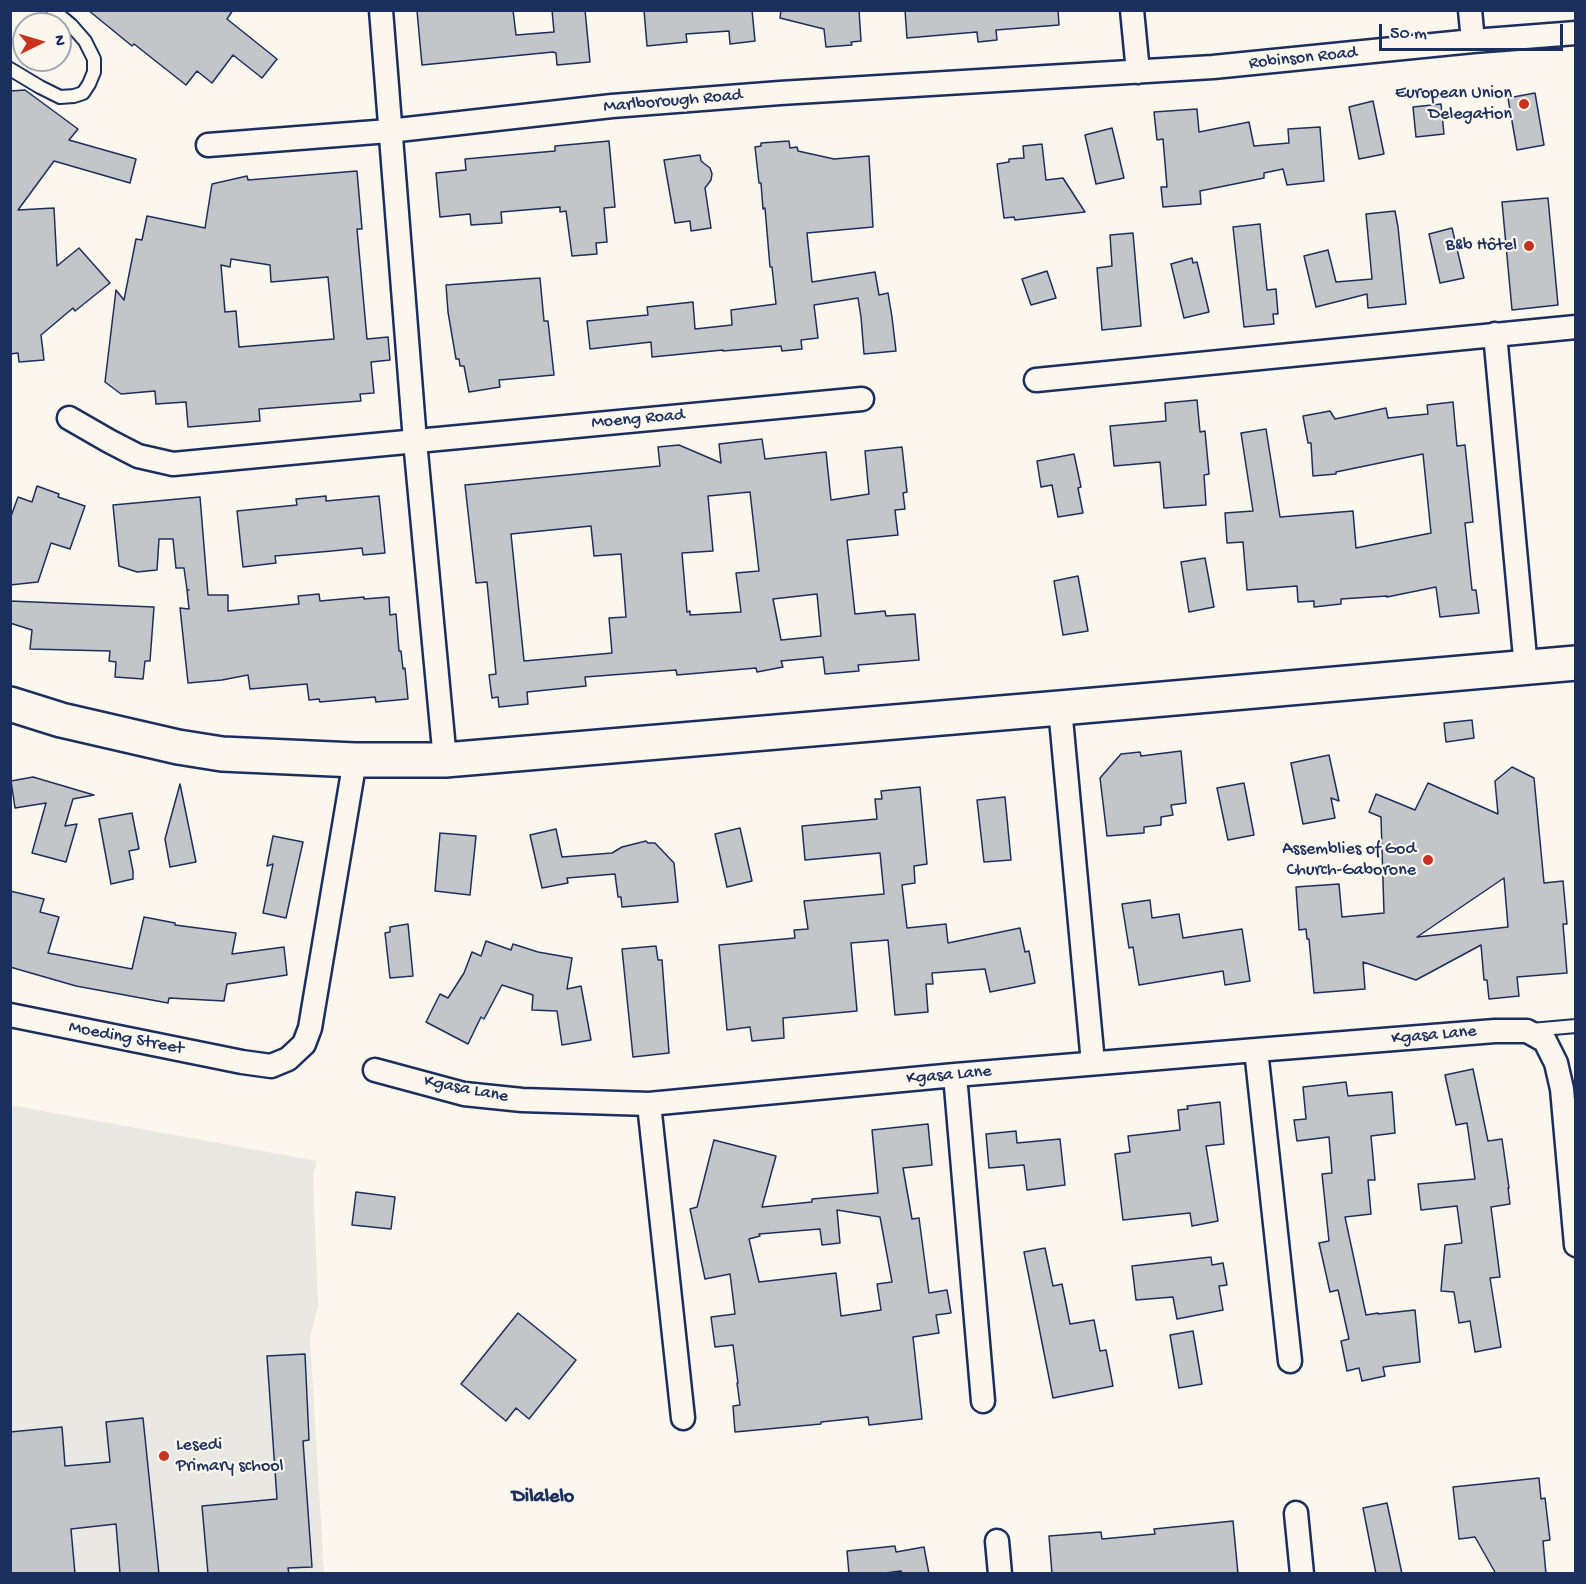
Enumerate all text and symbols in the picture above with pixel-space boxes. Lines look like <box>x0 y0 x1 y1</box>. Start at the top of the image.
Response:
north arrow <box>12 12 72 72</box>
scale bar <box>1382 12 1566 50</box>
text: 50 m <box>1390 24 1427 45</box>
text: N <box>49 35 68 47</box>
street label: Robinson Road <box>1248 43 1358 75</box>
place label: European Union Delegation <box>1395 83 1512 125</box>
street label: Marlborough Road <box>603 85 743 119</box>
marker: European Union Delegation <box>1517 97 1531 111</box>
place label: B&b Hôtel <box>1446 235 1517 257</box>
marker: B&b Hôtel <box>1522 239 1536 253</box>
street label: Moeng Road <box>590 405 686 435</box>
place label: Assemblies of God Church-Gaborone <box>1282 839 1416 882</box>
marker: Assemblies of God Church-Gaborone <box>1421 853 1435 867</box>
street label: Moeding Street <box>67 1017 185 1061</box>
street label: Kgasa Lane <box>1390 1022 1478 1050</box>
street label: Kgasa Lane <box>905 1062 993 1090</box>
street label: Kgasa Lane <box>422 1071 510 1109</box>
place label: Lesedi Primary school <box>176 1435 284 1478</box>
marker: Lesedi Primary school <box>157 1449 171 1463</box>
district label: Dilalelo <box>512 1486 574 1510</box>

